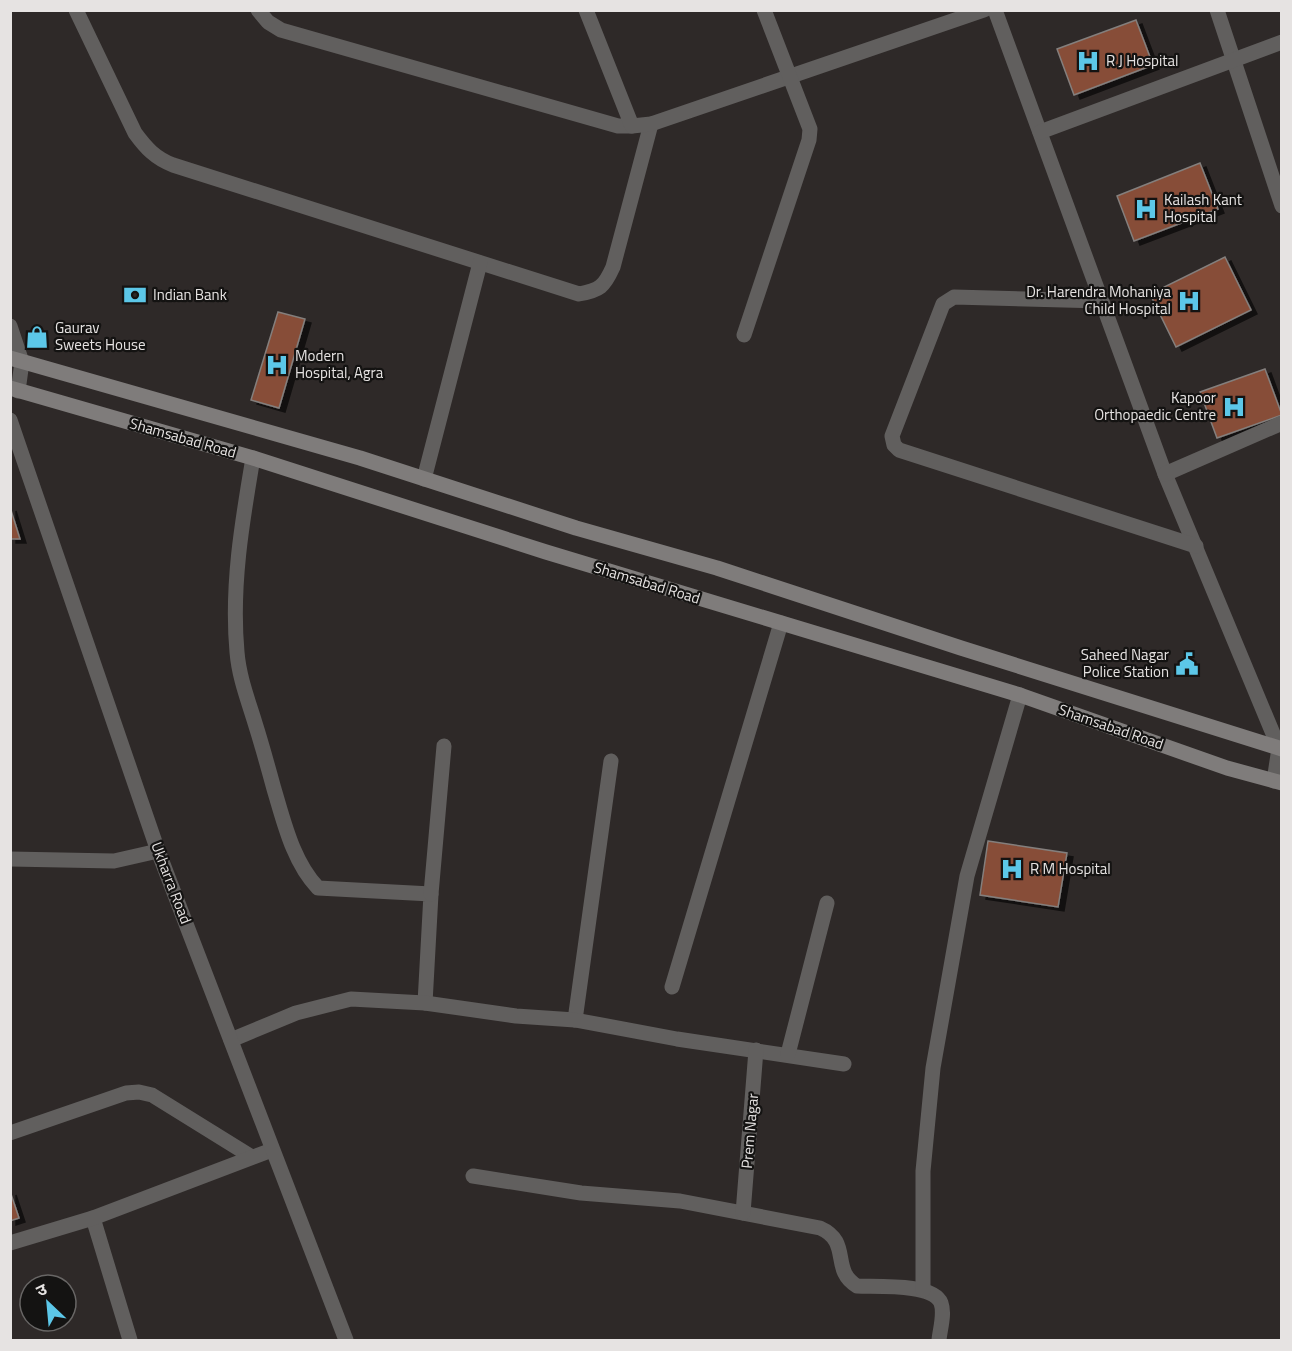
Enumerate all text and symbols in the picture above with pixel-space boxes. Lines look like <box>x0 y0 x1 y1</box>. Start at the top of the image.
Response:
hospital icon: R J Hospital <box>1075 48 1101 74</box>
place label: R J Hospital <box>1106 49 1179 72</box>
place label: Kailash Kant Hospital <box>1164 188 1243 228</box>
hospital icon: Kailash Kant Hospital <box>1133 196 1159 222</box>
place label: Dr. Harendra Mohaniya Child Hospital <box>1026 280 1171 320</box>
bank icon: Indian Bank <box>122 282 148 308</box>
place label: Indian Bank <box>153 283 227 306</box>
hospital icon: Dr. Harendra Mohaniya Child Hospital <box>1176 288 1202 314</box>
place label: Gaurav Sweets House <box>55 316 145 356</box>
shop icon: Gaurav Sweets House <box>24 324 50 350</box>
place label: Modern Hospital, Agra <box>295 344 384 384</box>
hospital icon: Modern Hospital, Agra <box>264 352 290 378</box>
place label: Kapoor Orthopaedic Centre <box>1094 386 1216 426</box>
hospital icon: Kapoor Orthopaedic Centre <box>1221 394 1247 420</box>
street label: Shamsabad Road <box>127 411 239 464</box>
street label: Shamsabad Road <box>591 555 703 610</box>
place label: Saheed Nagar Police Station <box>1081 643 1169 683</box>
public building icon: Saheed Nagar Police Station <box>1174 651 1200 677</box>
street label: Shamsabad Road <box>1055 698 1167 755</box>
street label: Ukharra Road <box>145 839 198 927</box>
hospital icon: R M Hospital <box>999 856 1025 882</box>
place label: R M Hospital <box>1030 857 1111 880</box>
street label: Prem Nagar <box>735 1092 764 1170</box>
north arrow <box>18 1273 78 1333</box>
text: उ <box>32 1276 51 1302</box>

